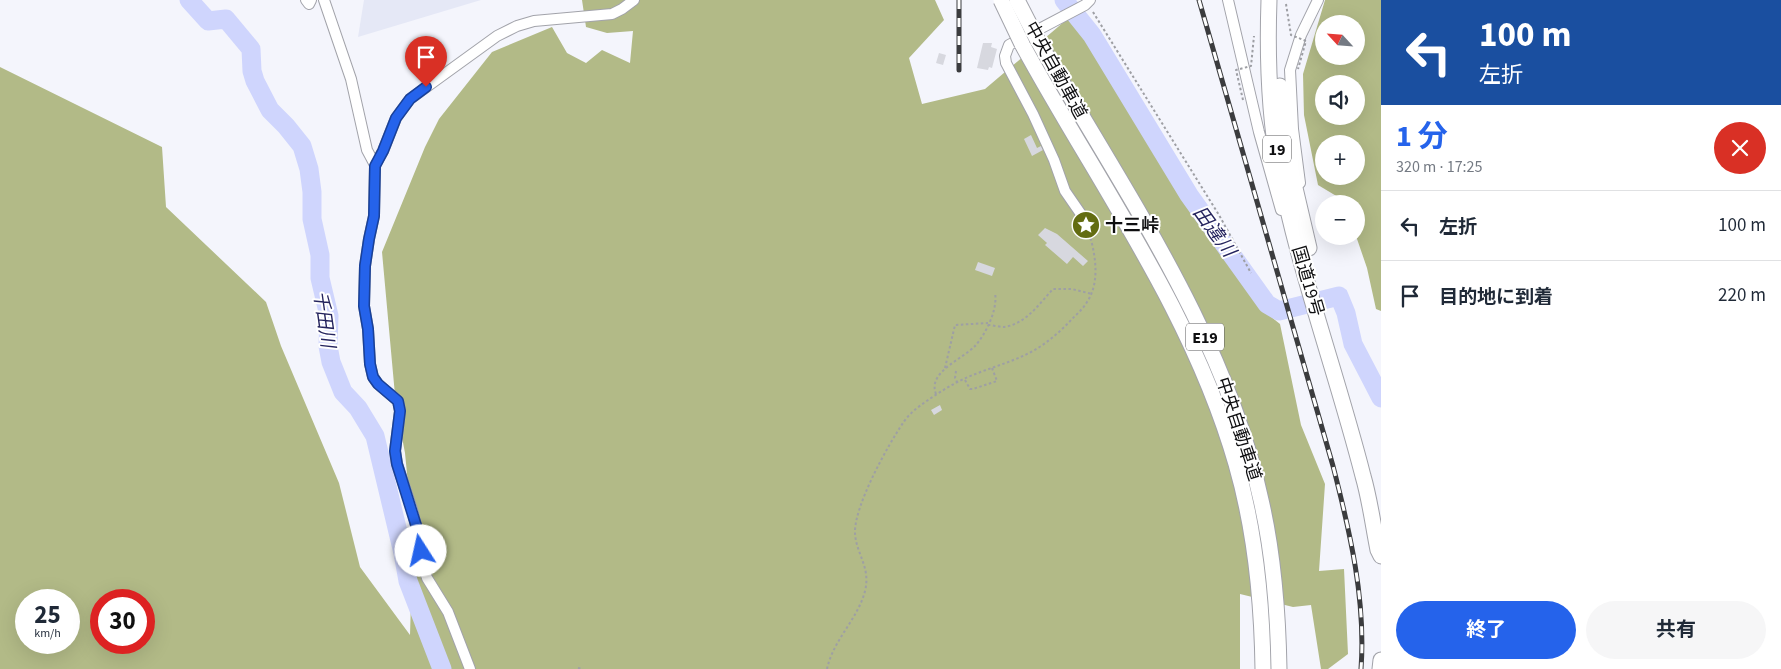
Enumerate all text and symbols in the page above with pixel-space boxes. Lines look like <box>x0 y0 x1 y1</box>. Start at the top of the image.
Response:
text: 100 m <box>1479 10 1571 60</box>
north arrow <box>1315 15 1365 65</box>
map controls <box>1315 15 1365 245</box>
street label: 中央自動車道 <box>1018 17 1093 124</box>
icon: left <box>1396 20 1461 85</box>
pin <box>405 36 447 87</box>
icon: arrive <box>412 43 440 71</box>
text: 左折 <box>1479 59 1523 91</box>
button: sound <box>1315 75 1365 125</box>
text: 1 分 <box>1396 115 1448 158</box>
button: close <box>1714 122 1766 174</box>
button: + <box>1315 135 1365 185</box>
road number: 19 <box>1263 136 1291 162</box>
text: 320 m · 17:25 <box>1396 156 1483 178</box>
button: − <box>1315 195 1365 245</box>
water label: 田違川 <box>1186 201 1243 264</box>
place icon: 十三峠 <box>1071 210 1101 240</box>
icon: left <box>1396 212 1424 240</box>
text: 100 m <box>1718 212 1766 239</box>
place label: 十三峠 <box>1105 213 1159 238</box>
text: 左折 <box>1439 214 1477 241</box>
street label: 国道19号 <box>1286 243 1329 319</box>
icon: arrive <box>1396 282 1424 310</box>
text: 220 m <box>1718 282 1766 309</box>
text: 目的地に到着 <box>1439 284 1553 311</box>
water label: 千田川 <box>306 289 341 351</box>
road number: E19 <box>1186 324 1224 351</box>
street label: 中央自動車道 <box>1210 374 1267 484</box>
position arrow <box>394 524 446 576</box>
speed limit sign: 30 <box>90 589 155 654</box>
text: 25 <box>34 597 61 633</box>
button: 終了 <box>1396 601 1576 659</box>
button: 共有 <box>1586 601 1766 659</box>
text: km/h <box>34 625 61 642</box>

